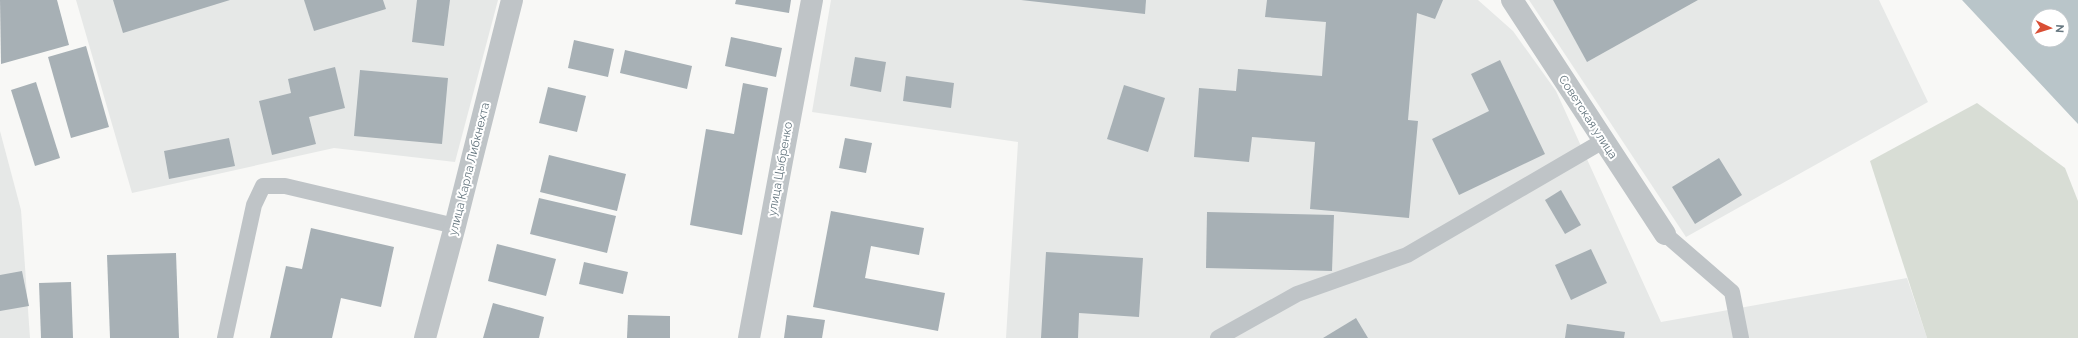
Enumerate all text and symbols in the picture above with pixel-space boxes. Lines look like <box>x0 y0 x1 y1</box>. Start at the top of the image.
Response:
north arrow <box>2030 8 2070 48</box>
text: N <box>2053 24 2066 33</box>
street label: Советская улица <box>1556 73 1620 161</box>
street label: улица Карла Либкнехта <box>446 101 492 237</box>
street label: улица Цыбренко <box>765 121 795 217</box>

